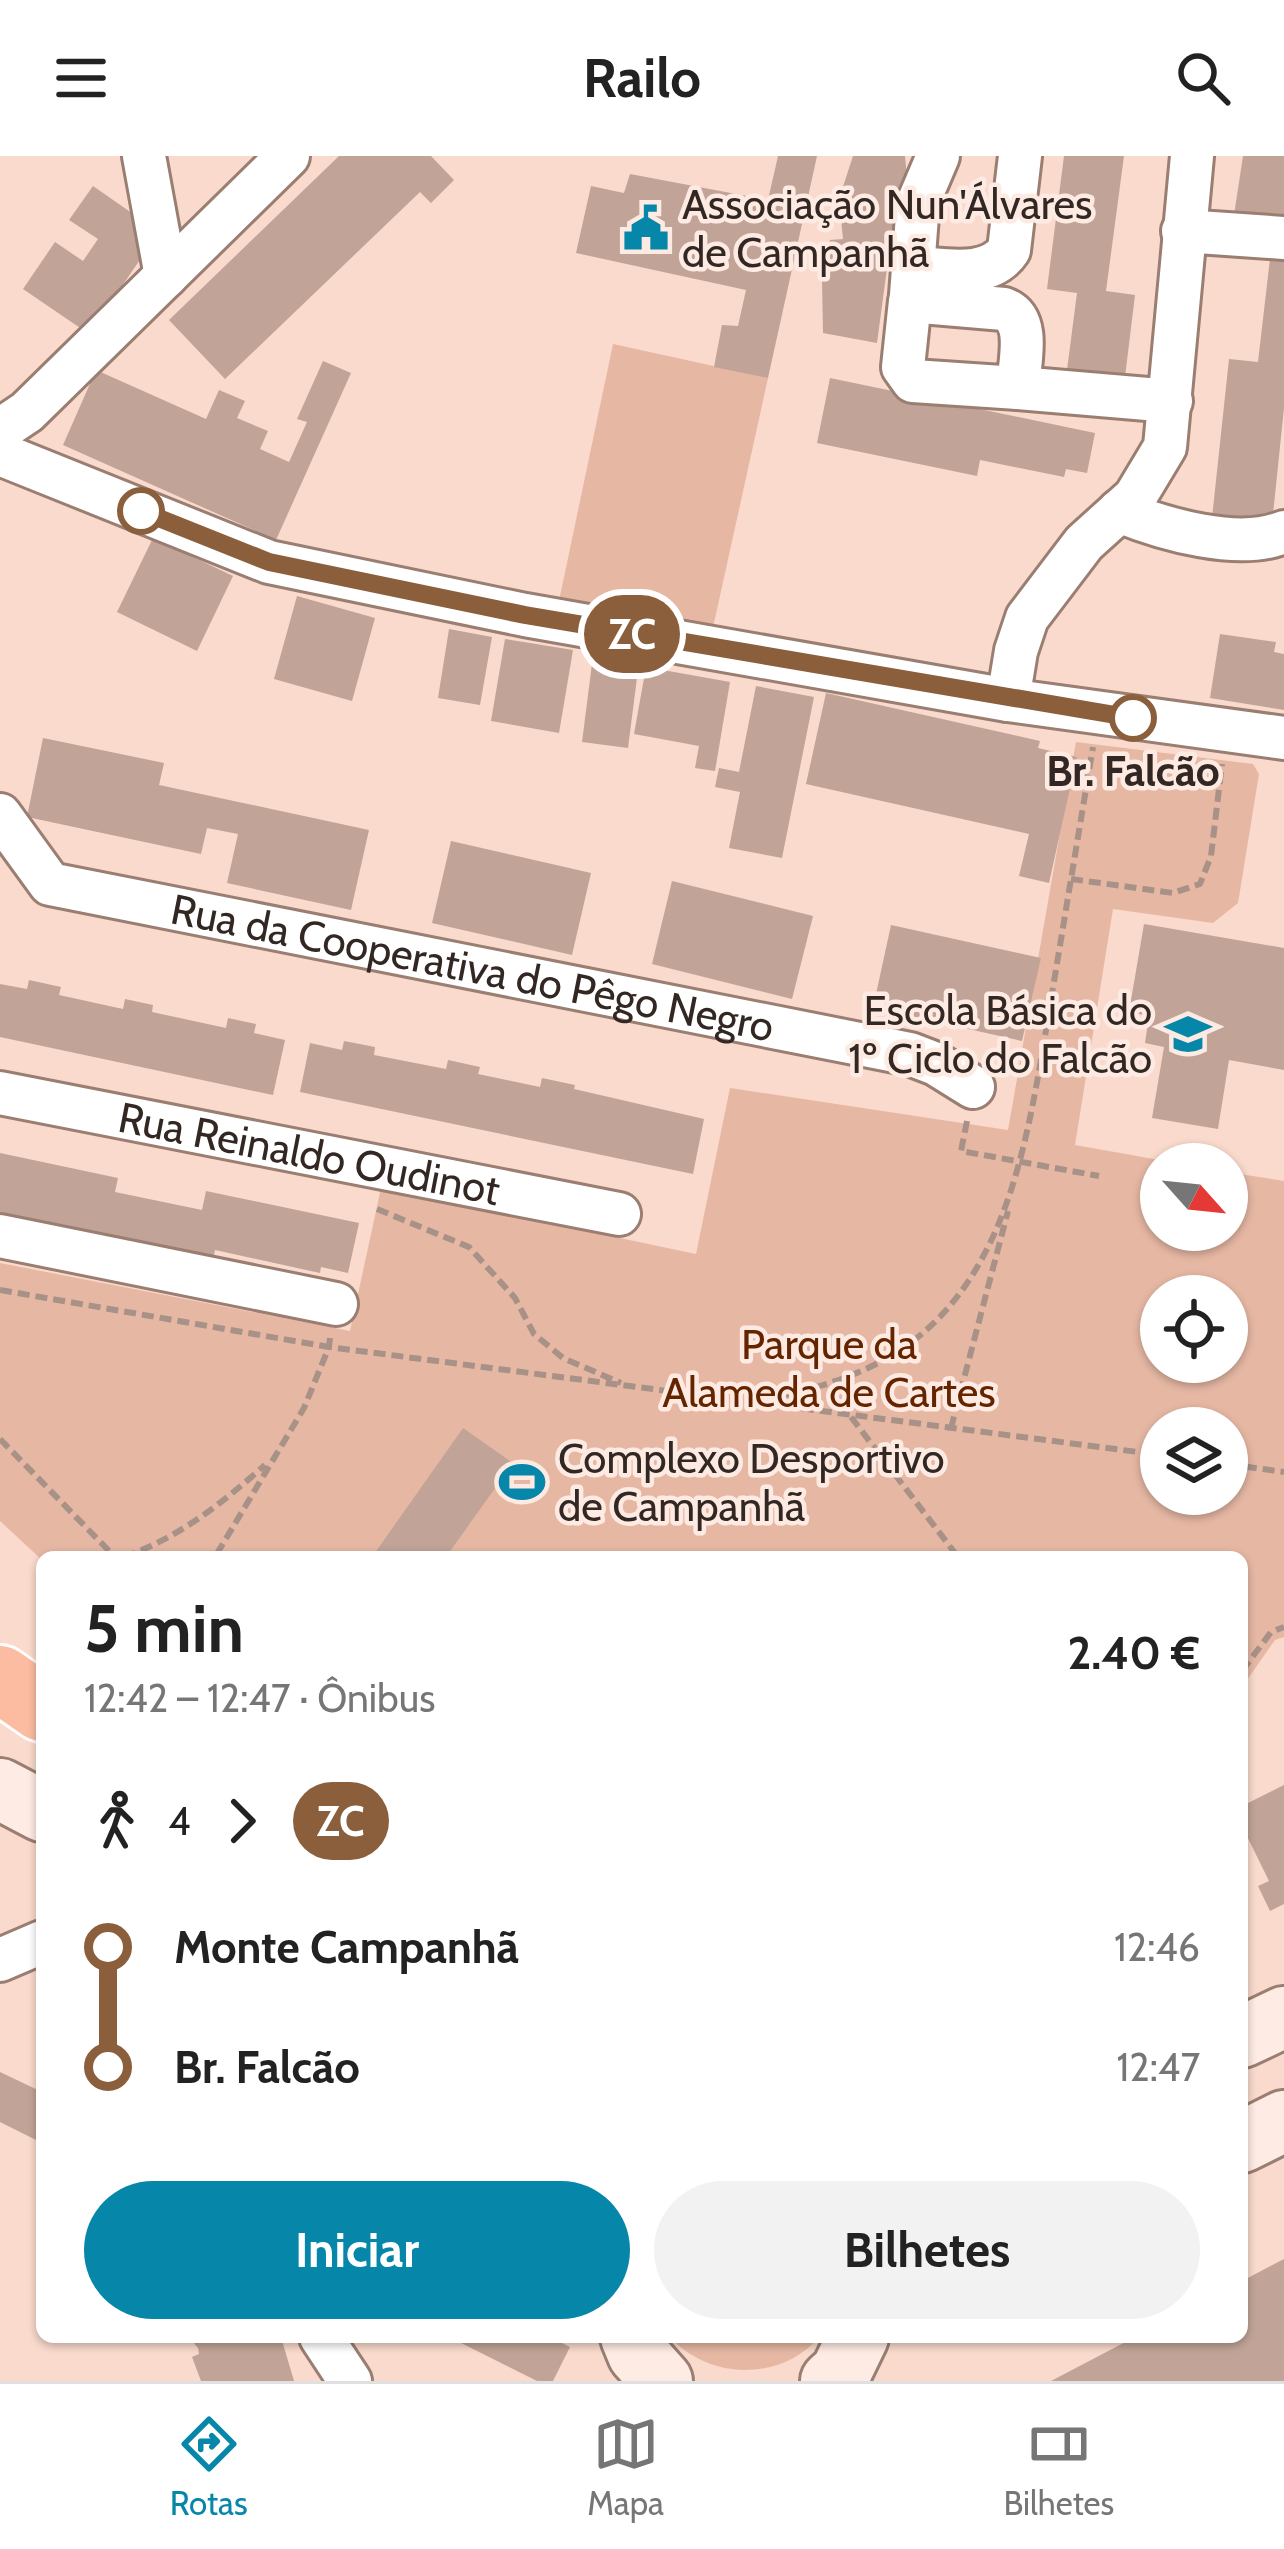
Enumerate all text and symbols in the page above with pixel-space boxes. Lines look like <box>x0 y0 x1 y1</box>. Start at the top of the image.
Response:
icon: menu <box>48 45 114 111</box>
text: Railo <box>583 45 701 111</box>
icon: search <box>1170 45 1236 111</box>
place label: Associação Nun'Álvares de Campanhã <box>682 178 1092 278</box>
public building icon: Associação Nun'Álvares de Campanhã <box>621 203 671 253</box>
unlabelled marker <box>119 489 163 533</box>
line badge: ZC <box>578 595 686 673</box>
text: ZC <box>608 608 656 660</box>
marker: Br. Falcão <box>1111 696 1155 740</box>
place label: Br. Falcão <box>1046 745 1220 797</box>
street label: Rua da Cooperativa do Pêgo Negro <box>167 883 778 1053</box>
place label: Escola Básica do 1º Ciclo do Falcão <box>848 984 1152 1084</box>
school or university icon: Escola Básica do 1º Ciclo do Falcão <box>1163 1009 1213 1059</box>
street label: Rua Reinaldo Oudinot <box>114 1091 504 1216</box>
north arrow <box>1140 1143 1248 1251</box>
map controls <box>1140 1143 1248 1515</box>
button: locate <box>1140 1275 1248 1383</box>
park label: Parque da Alameda de Cartes <box>662 1318 996 1418</box>
button: layers <box>1140 1407 1248 1515</box>
place label: Complexo Desportivo de Campanhã <box>558 1432 945 1532</box>
sports icon: Complexo Desportivo de Campanhã <box>497 1457 547 1507</box>
text: 5 min <box>84 1588 244 1669</box>
text: 2.40 € <box>1068 1626 1200 1680</box>
text: 12:42 – 12:47 · Ônibus <box>84 1674 435 1722</box>
icon: walk <box>84 1788 150 1854</box>
icon: forward <box>209 1788 275 1854</box>
text: ZC <box>317 1795 365 1847</box>
text: 4 <box>168 1797 191 1845</box>
text: Monte Campanhã <box>174 1920 519 1974</box>
text: 12:46 <box>1114 1923 1200 1971</box>
text: Br. Falcão <box>174 2040 360 2094</box>
text: 12:47 <box>1117 2043 1200 2091</box>
button: Iniciar <box>84 2181 630 2319</box>
button: Bilhetes <box>654 2181 1200 2319</box>
tab: Rotas <box>170 2411 248 2523</box>
tab: Mapa <box>587 2411 664 2523</box>
tab: Bilhetes <box>1004 2411 1114 2523</box>

